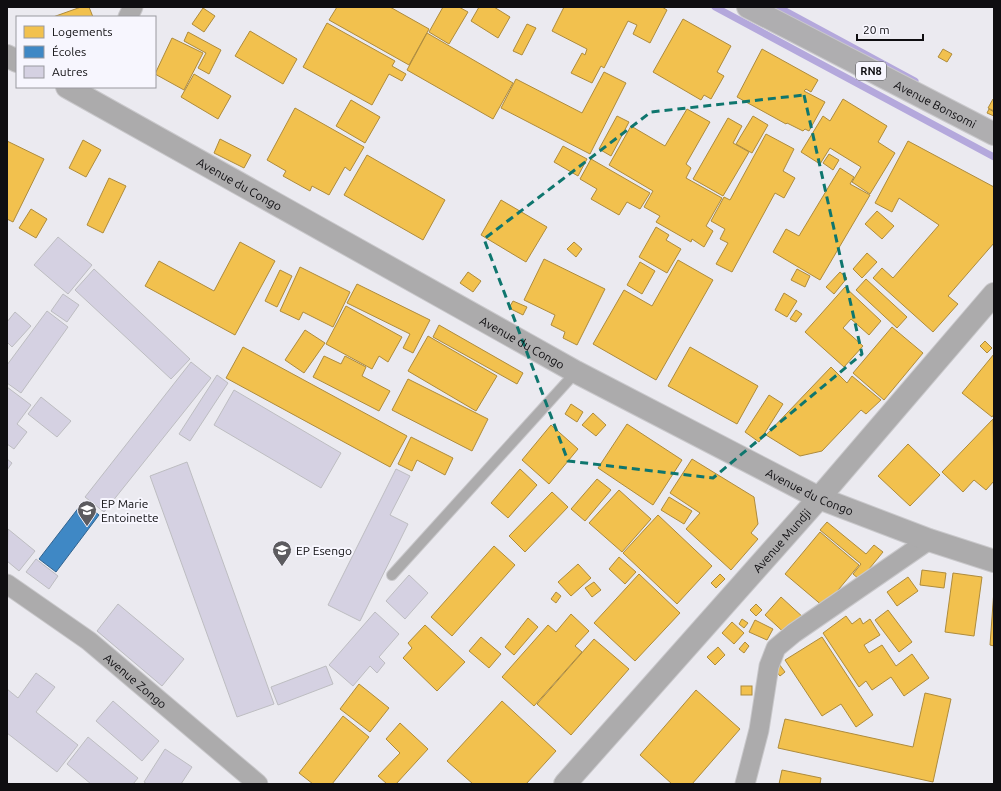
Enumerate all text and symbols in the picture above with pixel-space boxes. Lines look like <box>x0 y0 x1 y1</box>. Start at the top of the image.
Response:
legend <box>16 16 156 88</box>
scale bar <box>857 16 923 42</box>
text: 20 m <box>863 23 890 36</box>
text: Logements <box>52 25 112 38</box>
text: Écoles <box>52 45 86 58</box>
road number: RN8 <box>856 62 886 80</box>
text: Autres <box>52 65 88 78</box>
street label: Avenue Bonsomi <box>892 77 979 130</box>
street label: Avenue du Congo <box>195 155 284 213</box>
street label: Avenue du Congo <box>478 313 567 371</box>
street label: Avenue du Congo <box>764 465 855 517</box>
place label: EP Marie Entoinette <box>101 497 159 524</box>
school or university icon: EP Marie Entoinette <box>76 499 98 527</box>
street label: Avenue Mundji <box>750 506 813 575</box>
school or university icon: EP Esengo <box>271 539 293 567</box>
place label: EP Esengo <box>296 544 352 557</box>
street label: Avenue Zongo <box>102 650 170 711</box>

